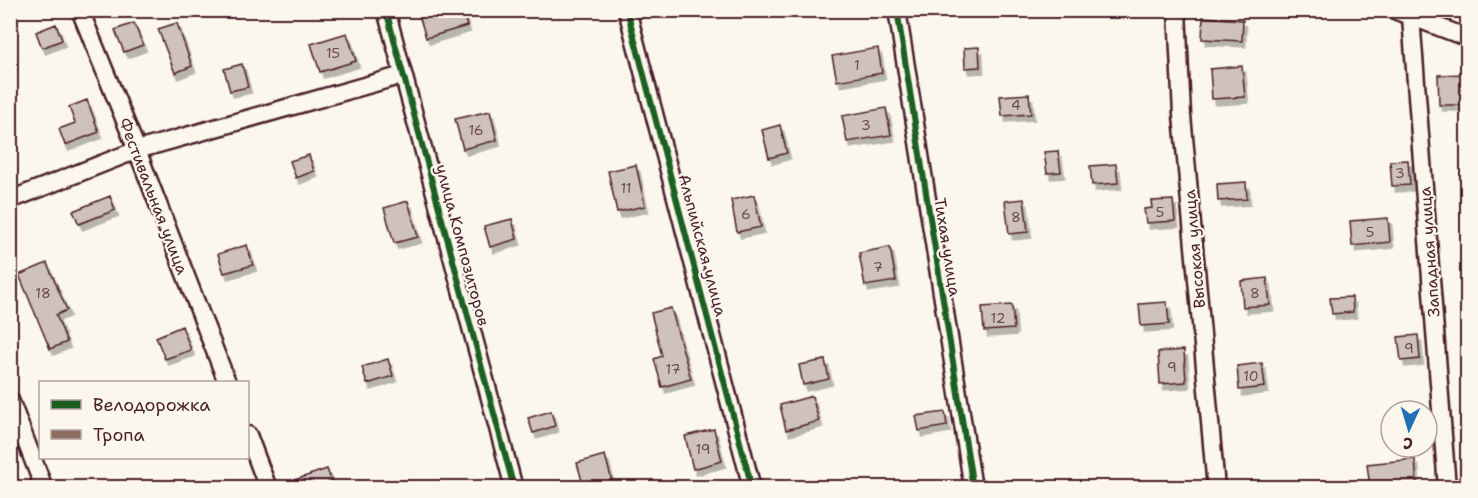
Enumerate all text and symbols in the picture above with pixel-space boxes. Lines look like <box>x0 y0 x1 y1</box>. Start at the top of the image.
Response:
house number: 15 <box>326 44 340 62</box>
house number: 1 <box>854 56 860 74</box>
house number: 4 <box>1011 96 1021 114</box>
street label: Фестивальная улица <box>114 115 193 278</box>
house number: 3 <box>861 116 871 134</box>
house number: 16 <box>468 121 484 139</box>
street label: улица Композиторов <box>431 162 494 328</box>
house number: 3 <box>1395 164 1405 182</box>
street label: Альпийская улица <box>673 172 732 319</box>
house number: 11 <box>620 179 632 197</box>
street label: Западная улица <box>1414 186 1445 318</box>
street label: Высокая улица <box>1179 189 1210 309</box>
street label: Тихая улица <box>929 196 966 298</box>
house number: 5 <box>1156 203 1164 221</box>
house number: 6 <box>741 205 751 223</box>
house number: 8 <box>1011 208 1021 226</box>
house number: 5 <box>1366 223 1374 241</box>
house number: 7 <box>873 258 883 276</box>
house number: 18 <box>35 284 51 302</box>
house number: 8 <box>1250 284 1260 302</box>
house number: 12 <box>991 309 1005 327</box>
house number: 9 <box>1404 339 1414 357</box>
house number: 9 <box>1167 358 1177 376</box>
house number: 17 <box>666 360 680 378</box>
house number: 10 <box>1243 367 1259 385</box>
legend <box>39 381 249 459</box>
text: Велодорожка <box>93 393 211 417</box>
north arrow <box>1379 399 1439 459</box>
text: Тропа <box>93 423 145 447</box>
text: С <box>1402 433 1414 454</box>
house number: 19 <box>695 440 711 458</box>

